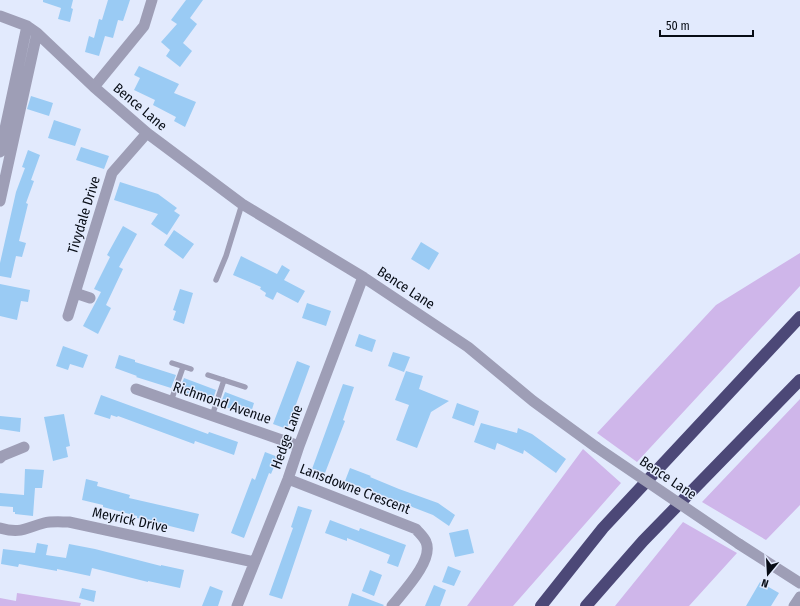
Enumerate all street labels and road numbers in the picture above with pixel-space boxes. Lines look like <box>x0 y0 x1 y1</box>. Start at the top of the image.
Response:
street label: Bence Lane <box>110 80 170 134</box>
street label: Tivydale Drive <box>64 174 104 256</box>
street label: Bence Lane <box>374 263 438 313</box>
street label: Richmond Avenue <box>171 378 273 428</box>
street label: Hedge Lane <box>268 403 306 471</box>
street label: Bence Lane <box>636 453 700 503</box>
street label: Lansdowne Crescent <box>297 460 413 518</box>
street label: Meyrick Drive <box>91 504 169 536</box>

